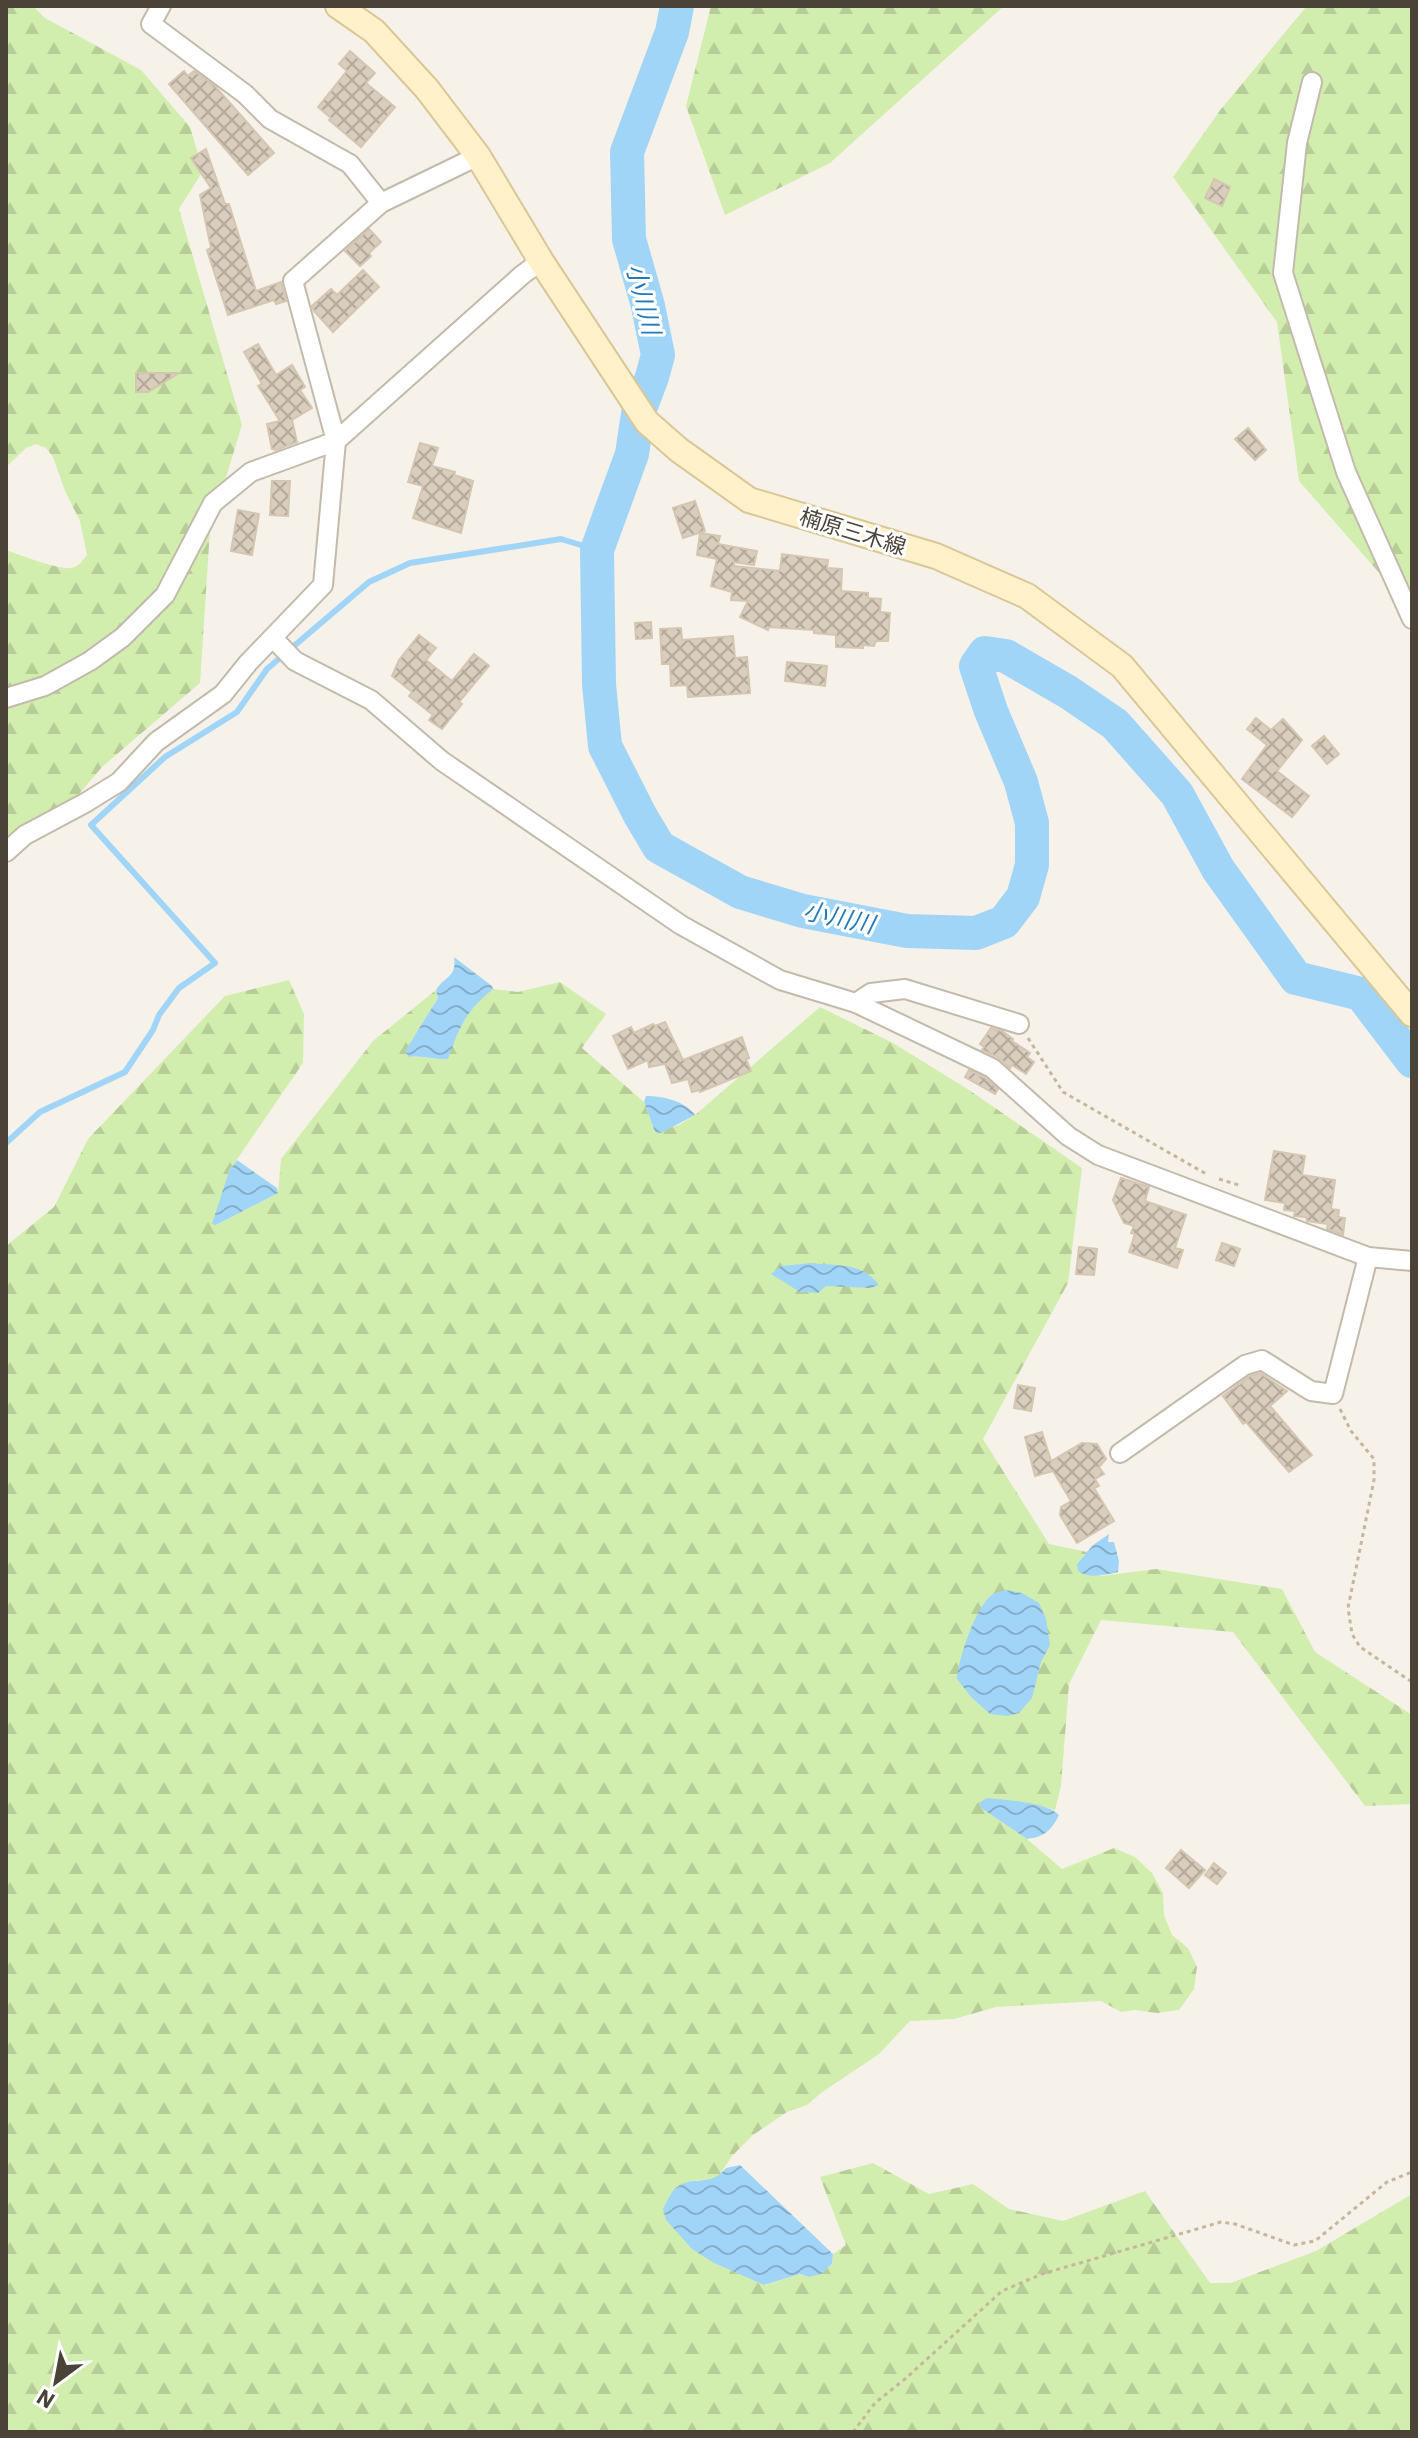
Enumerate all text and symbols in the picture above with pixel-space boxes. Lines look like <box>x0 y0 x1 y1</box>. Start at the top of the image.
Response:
water label: 小川川 <box>620 260 669 341</box>
street label: 楠原三木線 <box>796 501 910 561</box>
water label: 小川川 <box>800 894 880 941</box>
north arrow <box>16 2342 96 2422</box>
text: N <box>31 2383 60 2416</box>

